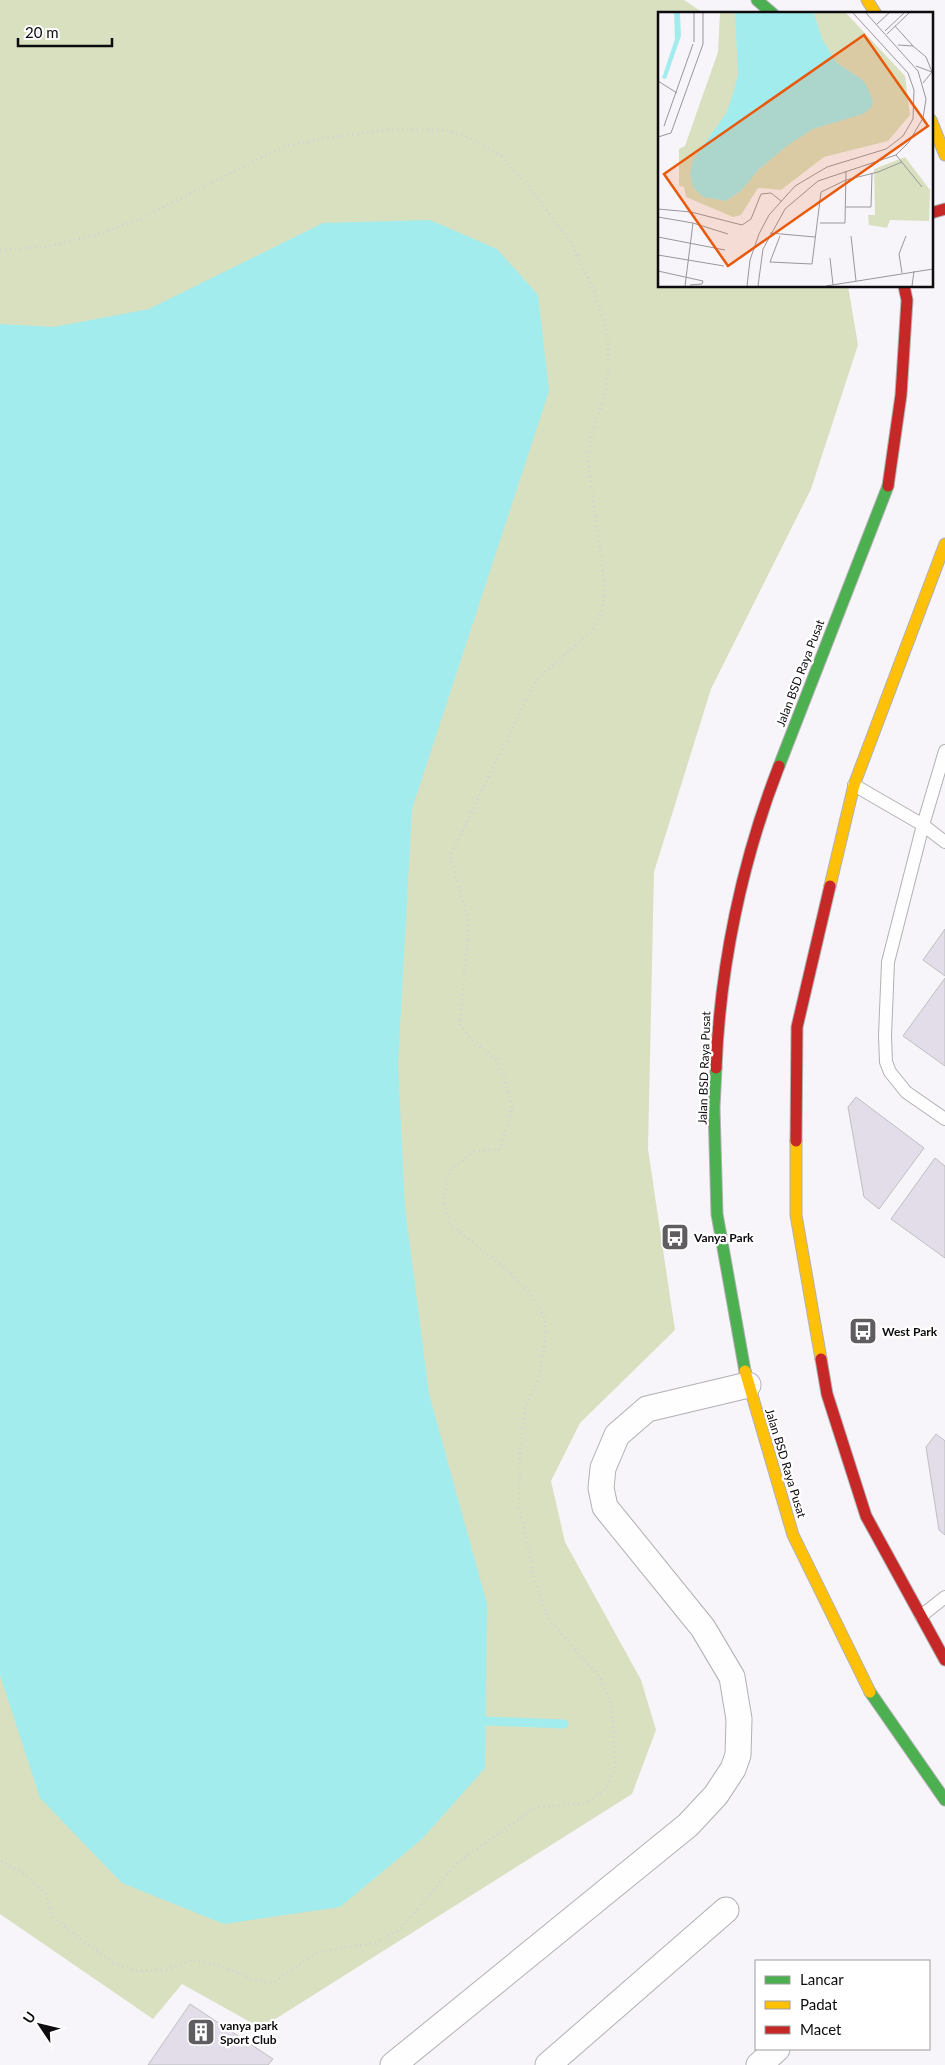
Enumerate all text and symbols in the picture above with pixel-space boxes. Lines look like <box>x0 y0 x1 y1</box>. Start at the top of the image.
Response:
inset map <box>658 12 932 288</box>
scale bar <box>18 15 111 47</box>
text: 20 m <box>25 23 59 41</box>
street label: Jalan BSD Raya Pusat <box>773 617 828 729</box>
street label: Jalan BSD Raya Pusat <box>695 1010 713 1125</box>
bus stop icon: Vanya Park <box>660 1222 690 1252</box>
place label: Vanya Park <box>693 1230 754 1245</box>
bus stop icon: West Park <box>848 1316 878 1346</box>
place label: West Park <box>882 1324 938 1339</box>
street label: Jalan BSD Raya Pusat <box>762 1407 810 1520</box>
legend <box>755 1960 930 2050</box>
text: Lancar <box>800 1970 844 1988</box>
text: Padat <box>800 1995 838 2013</box>
north arrow <box>15 2000 65 2050</box>
text: U <box>19 2008 39 2026</box>
building icon: vanya park Sport Club <box>186 2017 216 2047</box>
place label: vanya park Sport Club <box>220 2018 278 2047</box>
text: Macet <box>800 2020 842 2038</box>

